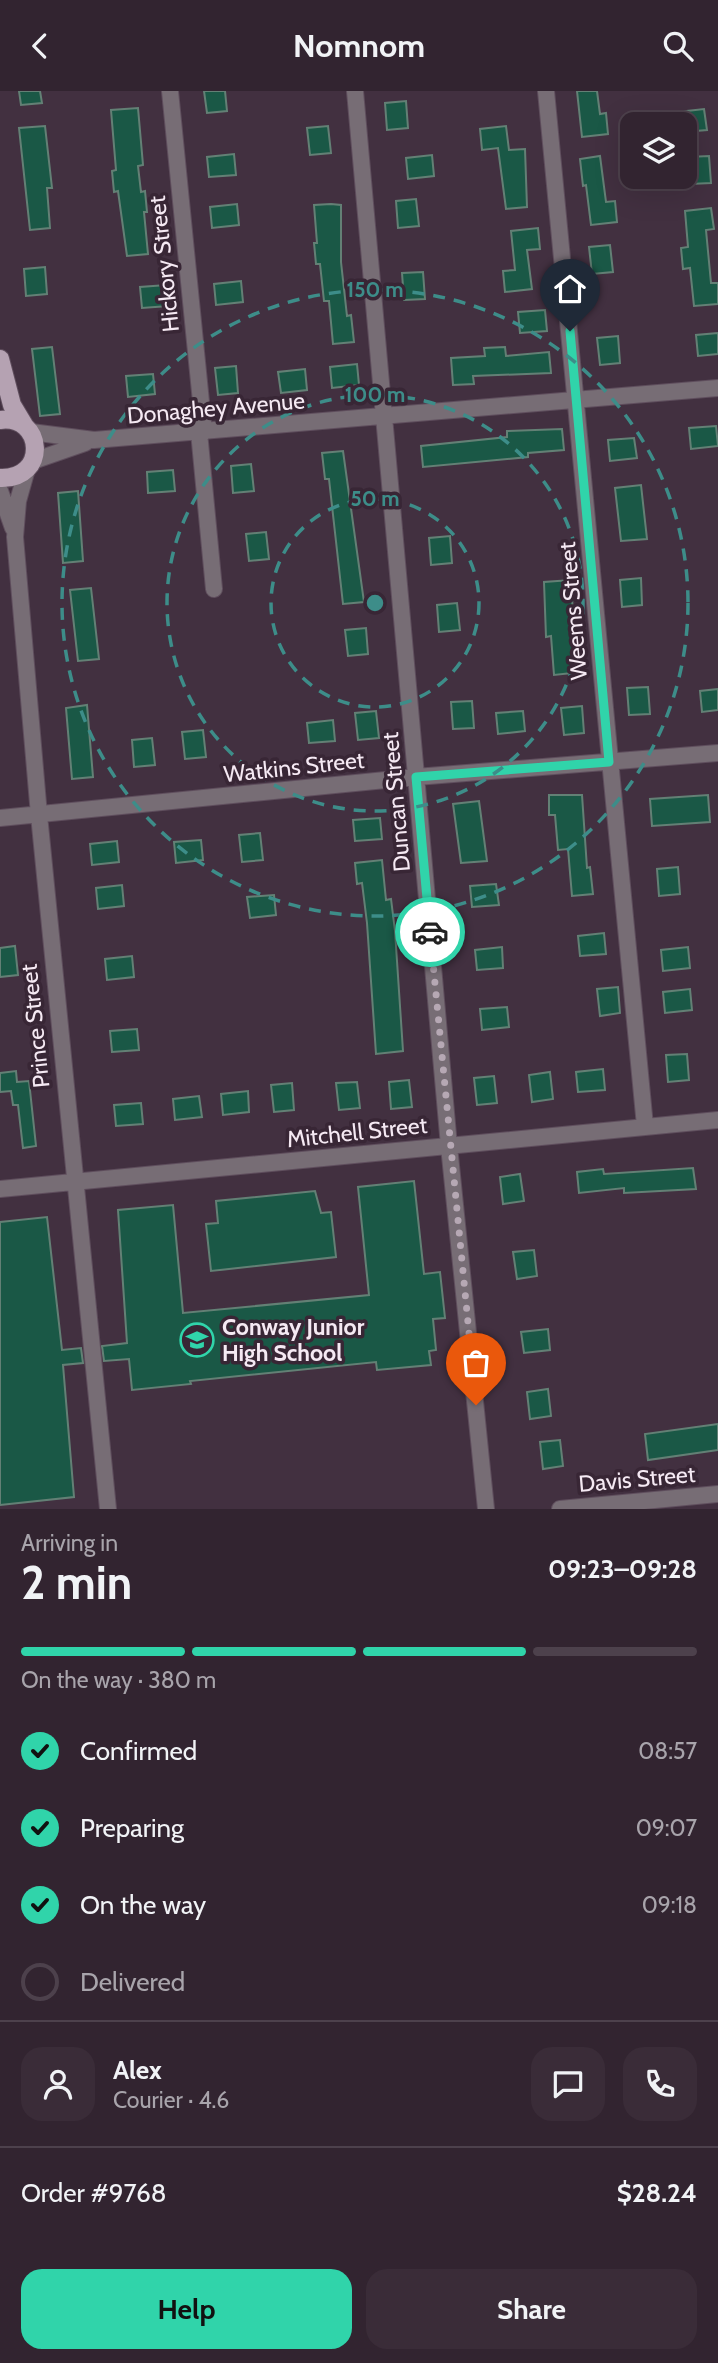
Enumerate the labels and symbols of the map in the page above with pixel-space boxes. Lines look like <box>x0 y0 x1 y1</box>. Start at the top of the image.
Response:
street label: Hickory Street <box>143 194 185 334</box>
pin <box>540 259 600 331</box>
text: 150 m <box>347 277 403 302</box>
text: 100 m <box>345 382 405 407</box>
street label: Donaghey Avenue <box>126 386 306 430</box>
text: 50 m <box>350 486 400 511</box>
street label: Weems Street <box>553 541 593 681</box>
centre of rings <box>363 591 387 615</box>
street label: Duncan Street <box>376 731 416 873</box>
street label: Watkins Street <box>222 746 366 788</box>
courier <box>395 897 465 967</box>
street label: Prince Street <box>15 962 55 1089</box>
street label: Mitchell Street <box>286 1111 429 1153</box>
place label: Conway Junior High School <box>222 1313 365 1367</box>
school or university icon: Conway Junior High School <box>178 1321 216 1359</box>
pin <box>446 1333 506 1405</box>
street label: Davis Street <box>577 1460 697 1498</box>

